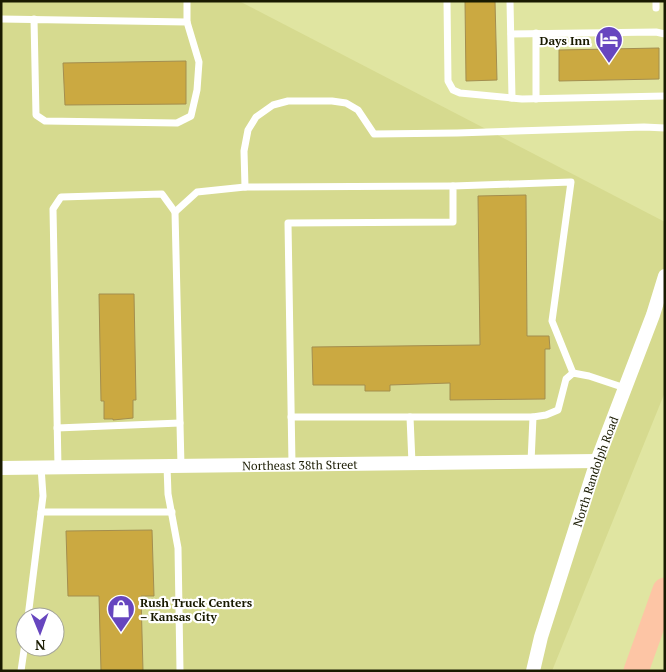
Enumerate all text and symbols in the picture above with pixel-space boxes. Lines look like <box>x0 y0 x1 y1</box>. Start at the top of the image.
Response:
hotel icon: Days Inn <box>594 25 624 64</box>
place label: Days Inn <box>540 33 590 48</box>
street label: North Randolph Road <box>569 414 621 529</box>
street label: Northeast 38th Street <box>242 456 358 473</box>
shop icon: Rush Truck Centers – Kansas City <box>106 594 136 633</box>
place label: Rush Truck Centers – Kansas City <box>140 595 253 624</box>
north arrow <box>15 607 65 657</box>
text: N <box>34 636 46 655</box>

